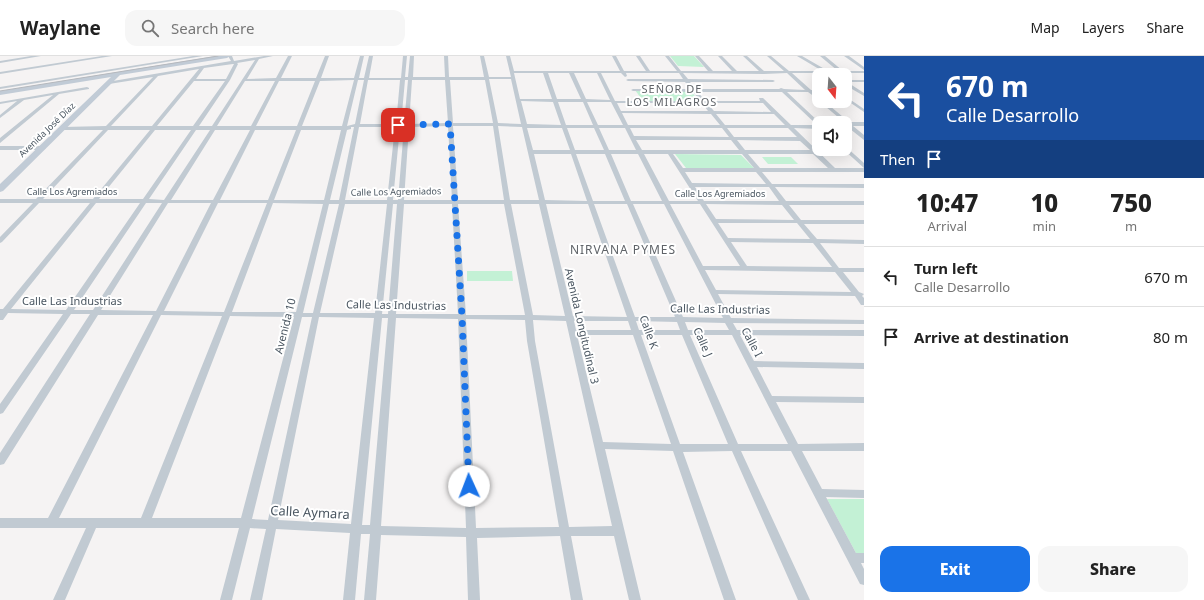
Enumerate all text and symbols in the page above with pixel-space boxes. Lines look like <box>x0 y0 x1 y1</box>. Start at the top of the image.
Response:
search box <box>125 10 405 46</box>
text: Waylane <box>20 15 101 41</box>
icon: search <box>139 17 161 39</box>
text: Search here <box>171 18 254 38</box>
text: Map <box>1031 18 1060 37</box>
text: Layers <box>1082 18 1124 37</box>
text: Share <box>1146 18 1184 37</box>
text: 670 m <box>946 67 1029 105</box>
north arrow <box>812 68 852 108</box>
map controls <box>812 68 852 156</box>
icon: left <box>880 72 932 124</box>
district label: SEÑOR DE LOS MILAGROS <box>627 81 717 109</box>
street label: Avenida José Díaz <box>16 99 78 160</box>
text: Calle Desarrollo <box>946 103 1079 127</box>
pin <box>381 108 415 142</box>
icon: arrive <box>387 114 409 136</box>
button: sound <box>812 116 852 156</box>
icon: arrive <box>923 148 945 170</box>
text: Then <box>880 149 915 169</box>
street label: Calle Los Agremiados <box>351 184 441 199</box>
street label: Calle Los Agremiados <box>27 185 117 198</box>
text: 10:47 <box>916 186 978 219</box>
text: 10 <box>1030 186 1058 219</box>
text: 750 <box>1110 186 1152 219</box>
street label: Calle Los Agremiados <box>675 187 765 200</box>
text: Arrival <box>927 217 967 235</box>
text: min <box>1033 217 1056 235</box>
text: m <box>1125 217 1137 235</box>
district label: NIRVANA PYMES <box>570 241 676 258</box>
text: Turn left <box>914 258 978 278</box>
icon: left <box>880 266 902 288</box>
street label: Avenida Longitudinal 3 <box>562 267 603 385</box>
text: 670 m <box>1144 267 1188 287</box>
text: Calle Desarrollo <box>914 278 1010 296</box>
street label: Calle Las Industrias <box>22 293 122 308</box>
street label: Avenida 10 <box>270 296 299 355</box>
street label: Calle Las Industrias <box>346 296 446 313</box>
street label: Calle Las Industrias <box>670 300 770 317</box>
street label: Calle K <box>636 313 663 351</box>
street label: Calle I <box>738 324 767 359</box>
street label: Calle J <box>690 325 717 359</box>
icon: arrive <box>880 326 902 348</box>
text: Arrive at destination <box>914 327 1069 347</box>
text: 80 m <box>1153 327 1188 347</box>
position arrow <box>448 465 490 507</box>
street label: Calle Aymara <box>270 501 350 523</box>
button: Exit <box>880 546 1030 592</box>
button: Share <box>1038 546 1188 592</box>

